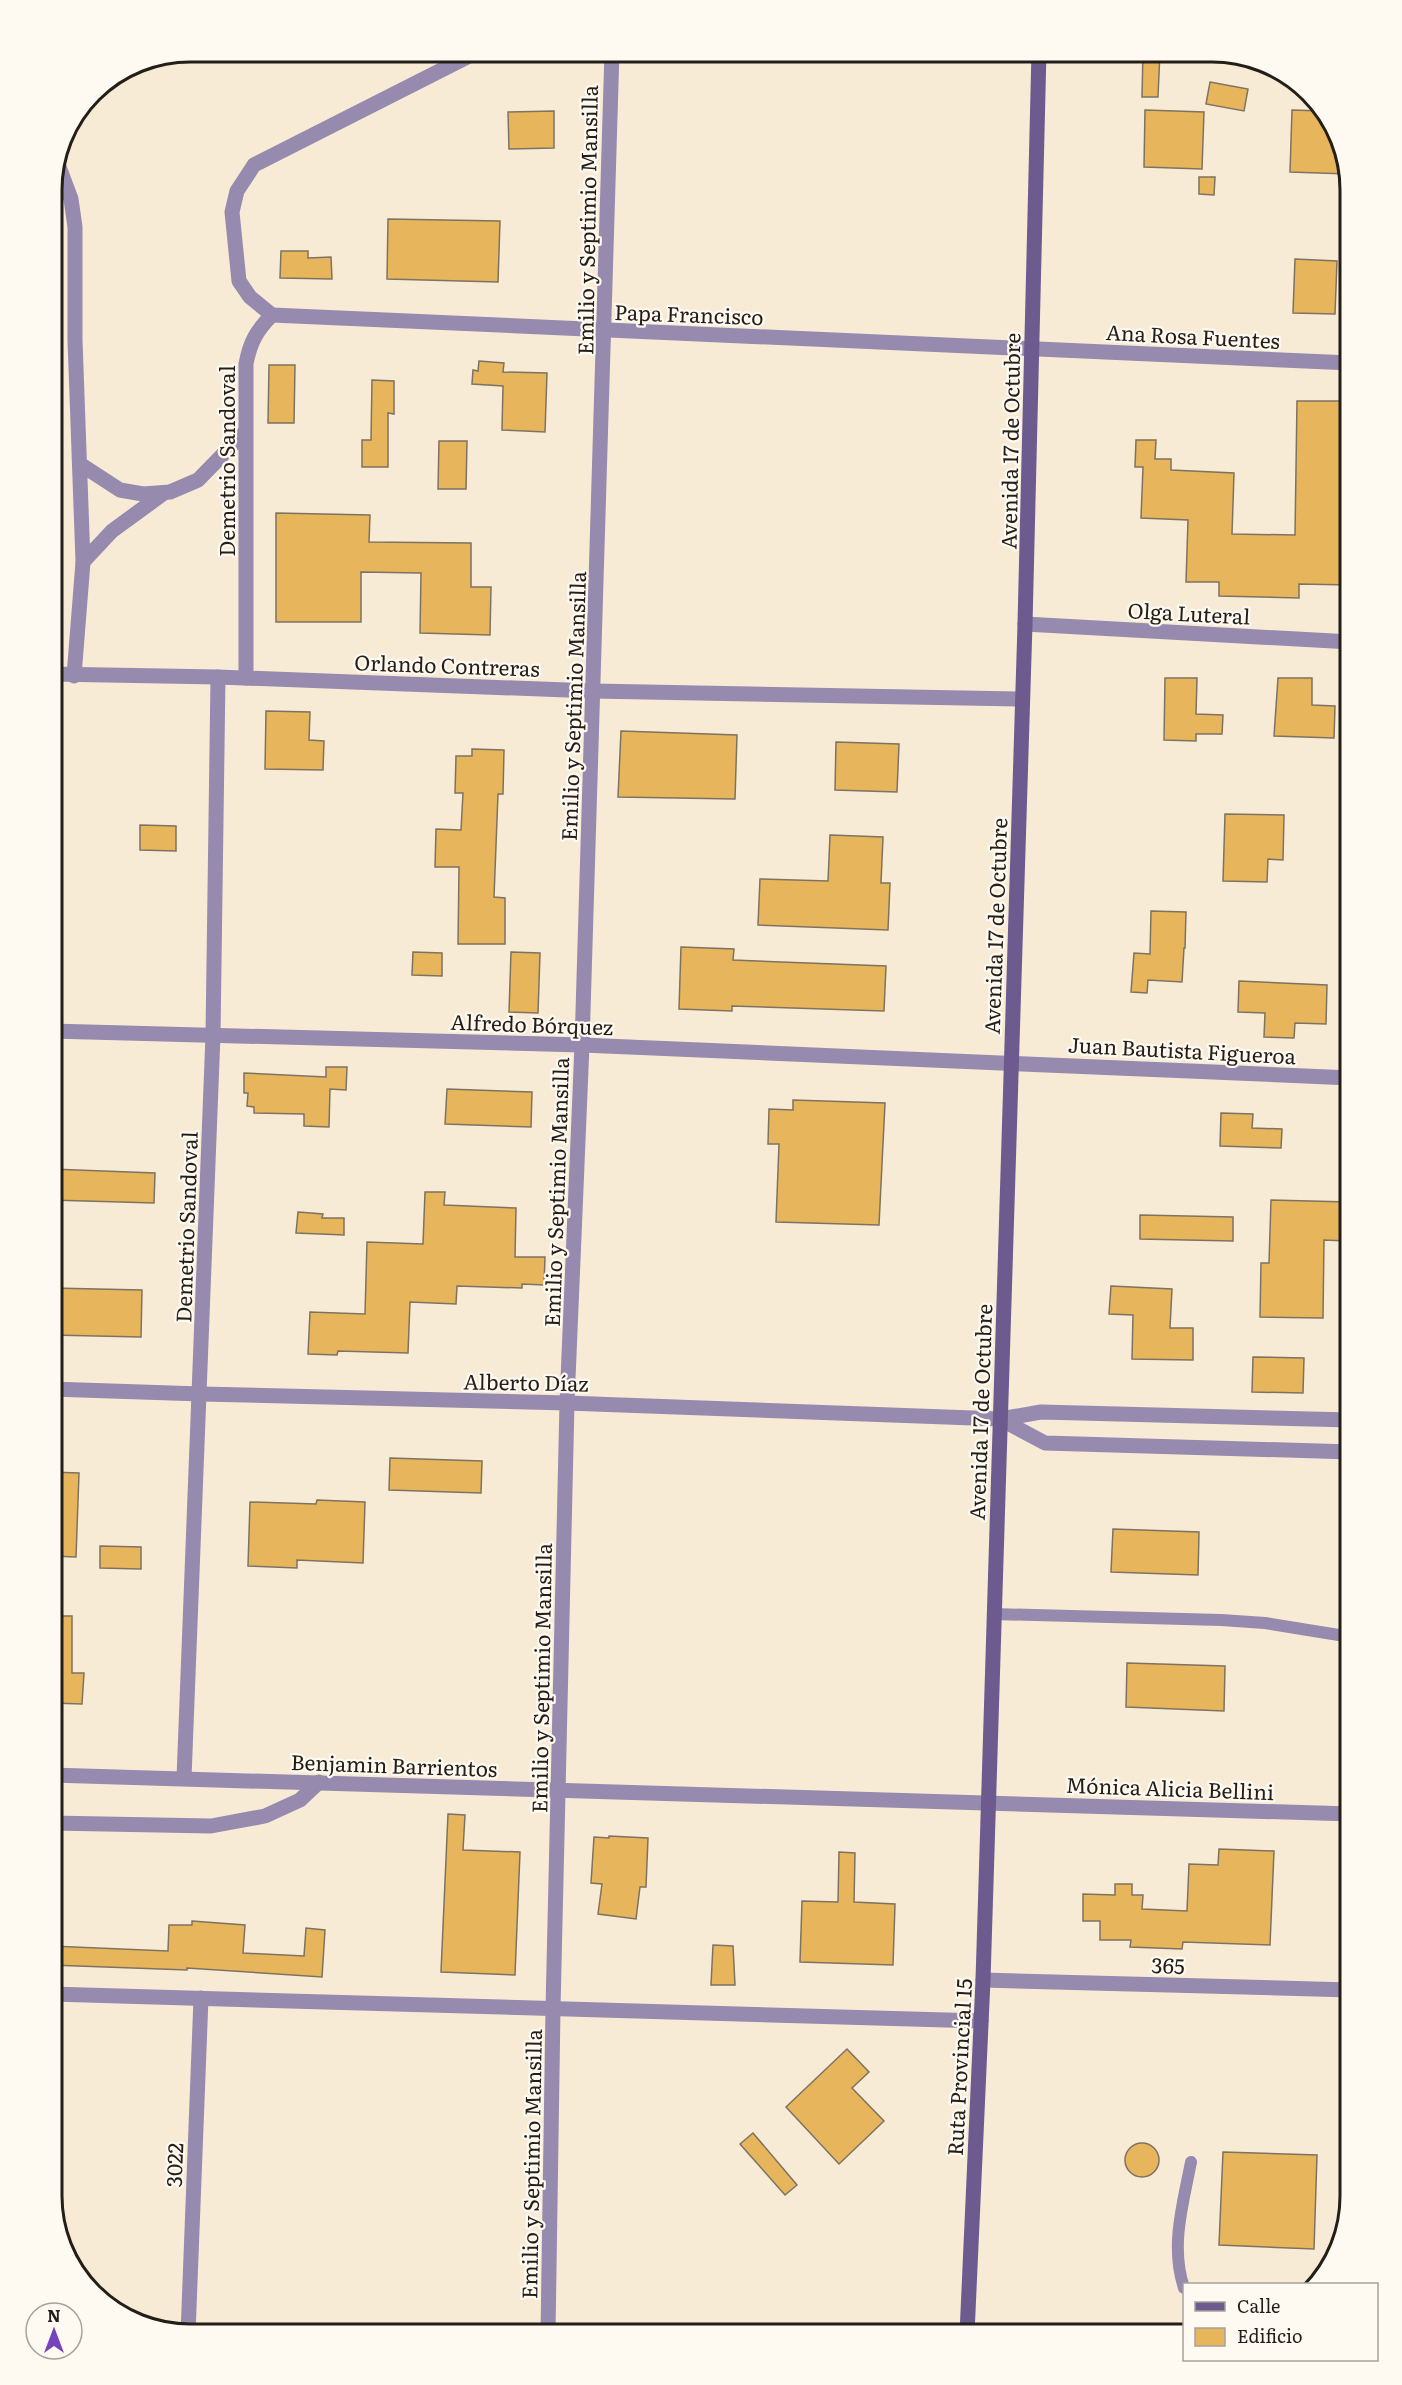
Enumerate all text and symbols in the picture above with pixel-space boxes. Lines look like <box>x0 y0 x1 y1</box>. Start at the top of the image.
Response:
street label: Emilio y Septimio Mansilla <box>568 84 604 355</box>
street label: Papa Francisco <box>614 295 764 331</box>
street label: Ana Rosa Fuentes <box>1105 315 1281 355</box>
street label: Avenida 17 de Octubre <box>992 332 1026 550</box>
street label: Demetrio Sandoval <box>210 365 241 557</box>
street label: Emilio y Septimio Mansilla <box>552 570 592 842</box>
street label: Olga Luteral <box>1127 593 1251 631</box>
street label: Orlando Contreras <box>354 645 540 683</box>
street label: Avenida 17 de Octubre <box>975 817 1013 1035</box>
street label: Alfredo Bórquez <box>450 1005 614 1041</box>
street label: Juan Bautista Figueroa <box>1067 1028 1298 1070</box>
street label: Emilio y Septimio Mansilla <box>535 1056 575 1328</box>
street label: Demetrio Sandoval <box>166 1131 204 1323</box>
street label: Avenida 17 de Octubre <box>960 1303 998 1521</box>
street label: Alberto Díaz <box>463 1364 589 1398</box>
street label: Emilio y Septimio Mansilla <box>522 1542 558 1813</box>
street label: Benjamin Barrientos <box>290 1745 498 1783</box>
street label: Mónica Alicia Bellini <box>1065 1768 1275 1806</box>
street label: 365 <box>1151 1948 1185 1980</box>
street label: Ruta Provincial 15 <box>938 1978 978 2156</box>
street label: Emilio y Septimio Mansilla <box>512 2028 548 2299</box>
street label: 3022 <box>157 2142 189 2188</box>
legend <box>1183 2283 1378 2361</box>
text: Calle <box>1237 2292 1280 2319</box>
north arrow <box>24 2301 84 2361</box>
text: N <box>47 2303 61 2327</box>
text: Edificio <box>1237 2322 1303 2349</box>

